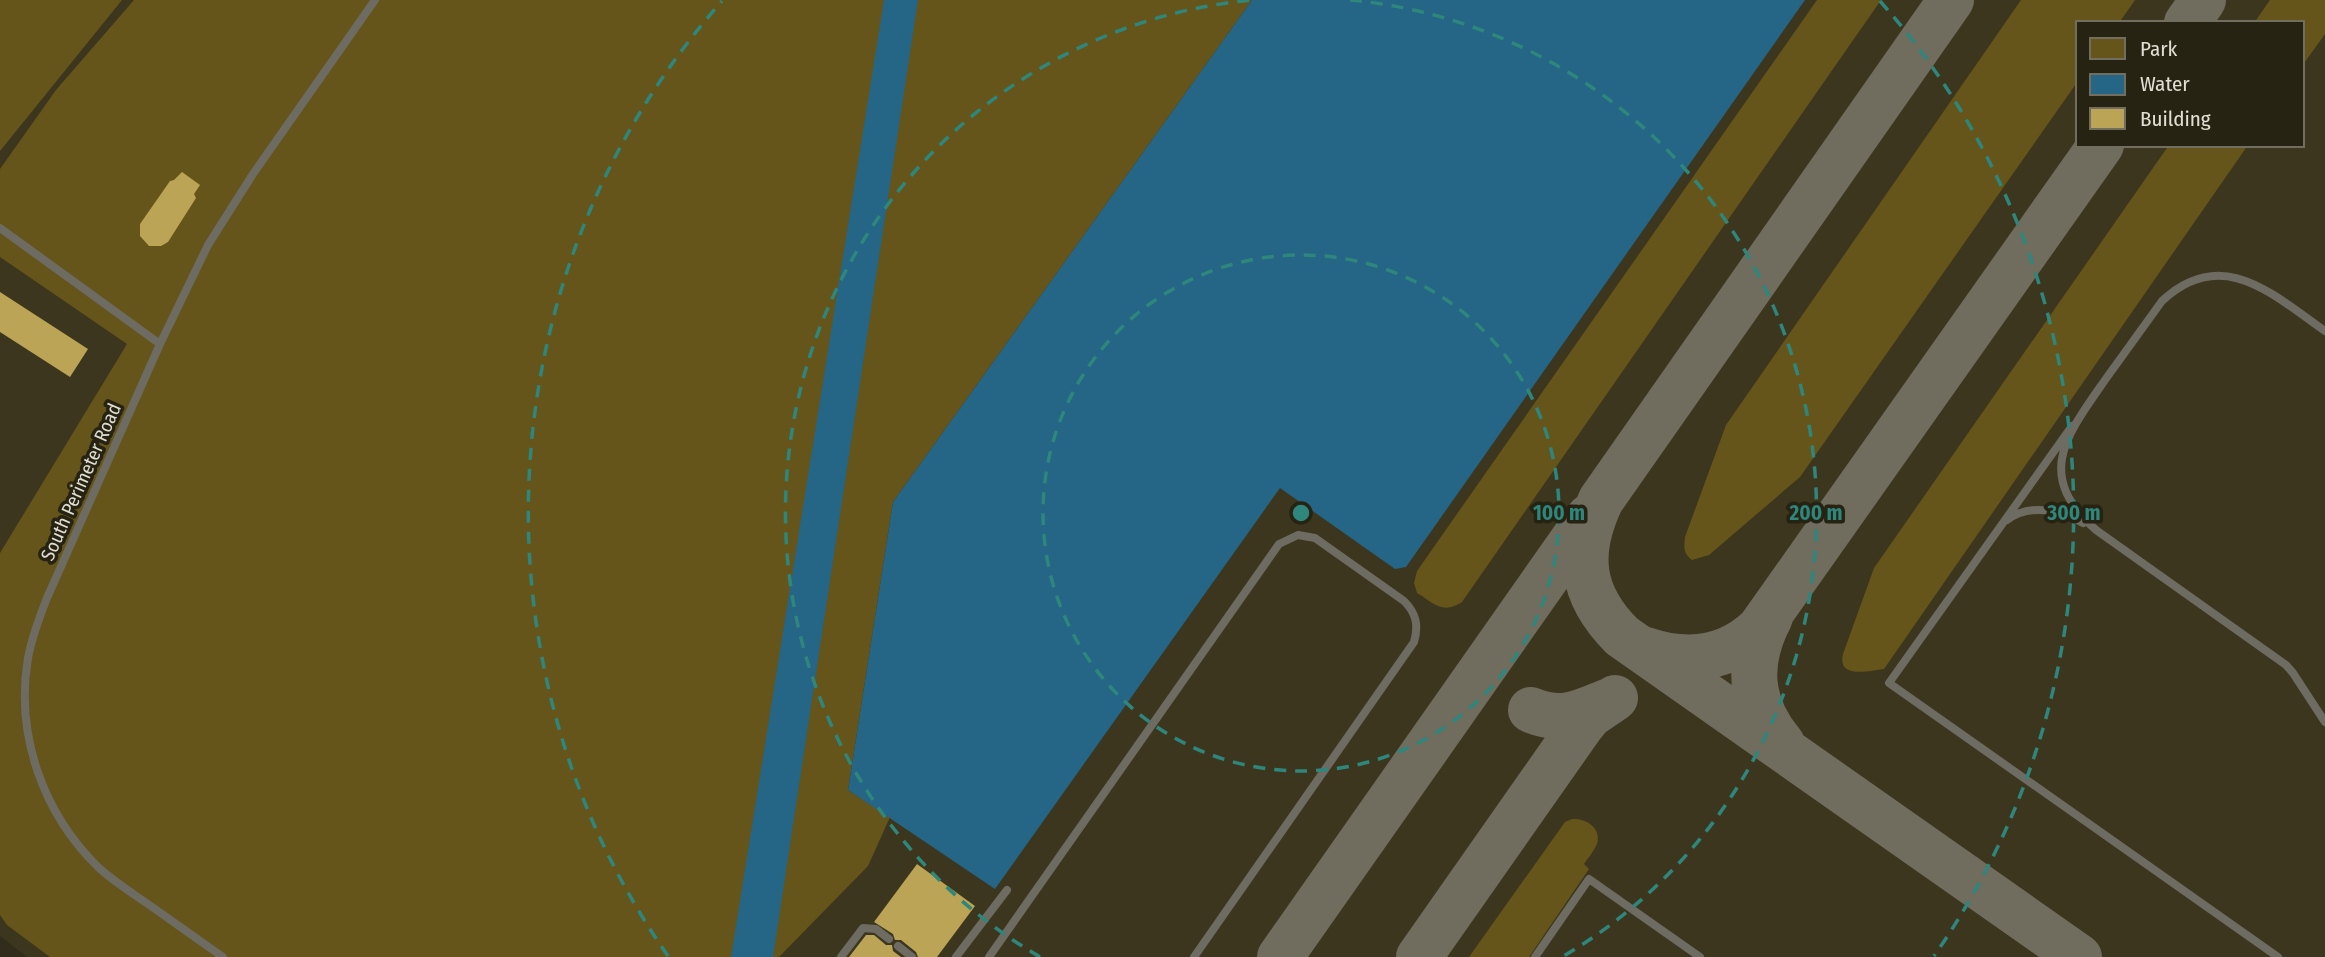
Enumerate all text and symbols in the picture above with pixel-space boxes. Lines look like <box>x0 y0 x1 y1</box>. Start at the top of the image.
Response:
legend <box>2076 21 2304 147</box>
text: Park <box>2140 36 2178 62</box>
text: Water <box>2140 71 2190 97</box>
text: Building <box>2140 106 2211 132</box>
street label: South Perimeter Road <box>36 400 126 564</box>
text: 100 m <box>1533 500 1585 526</box>
text: 200 m <box>1788 500 1843 526</box>
text: 300 m <box>2046 500 2101 526</box>
centre of rings <box>1289 501 1313 525</box>

